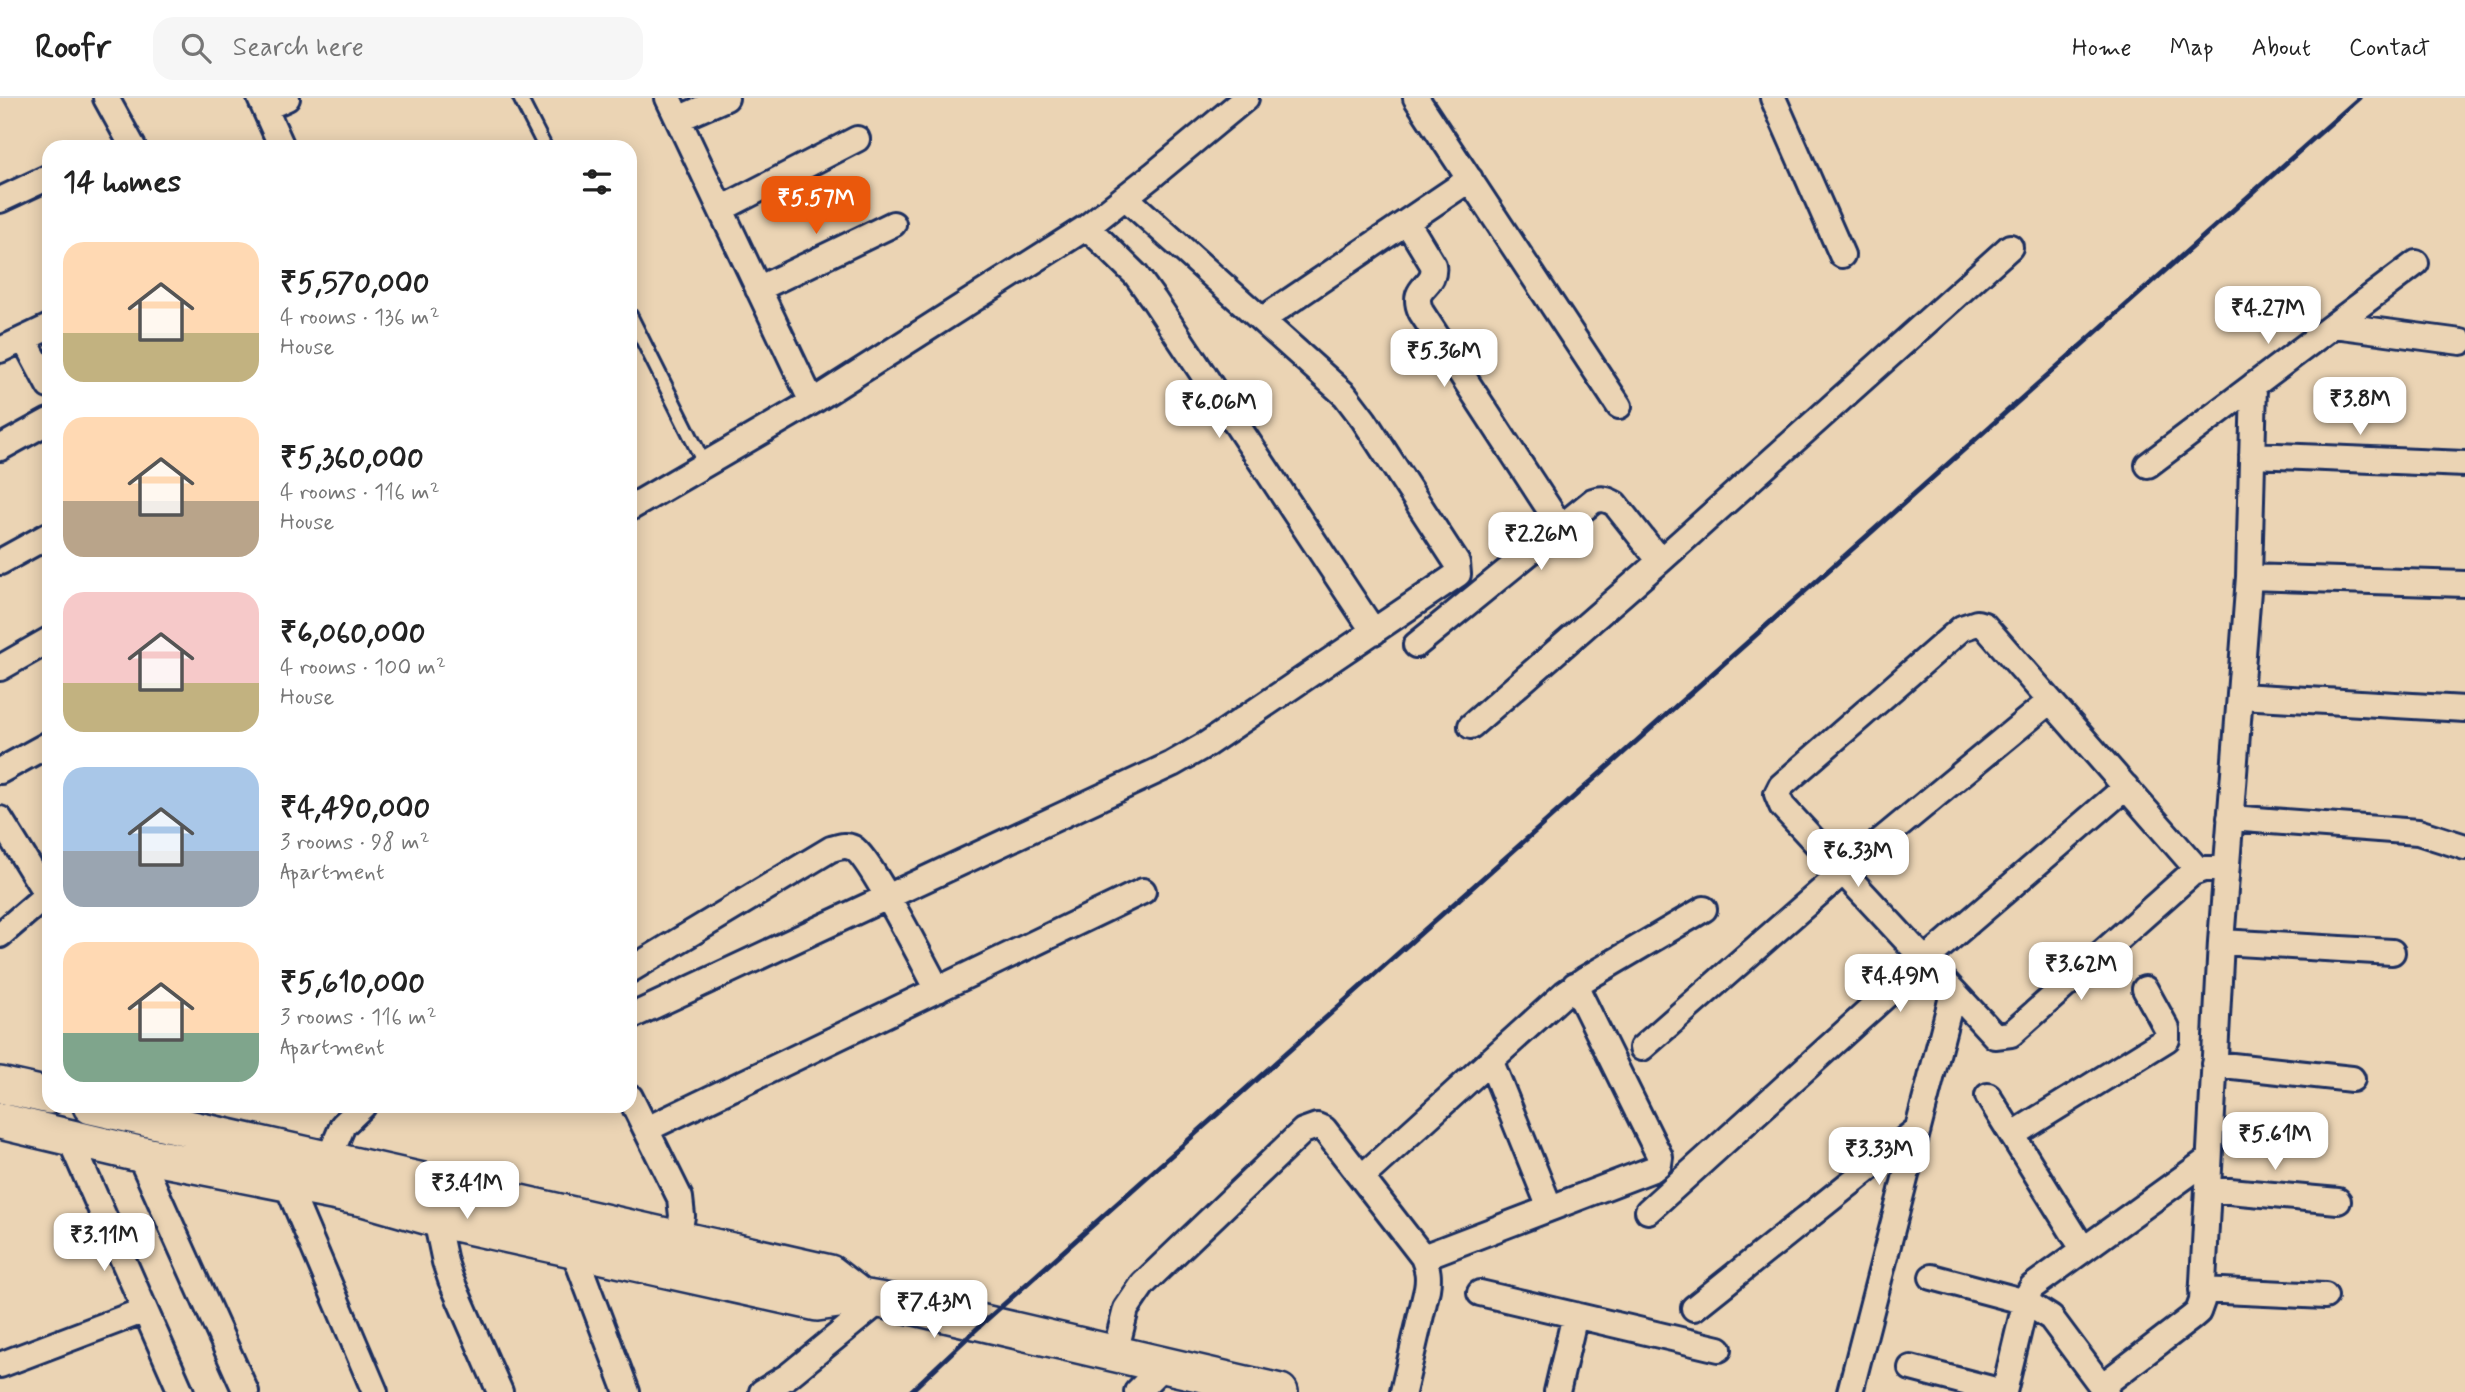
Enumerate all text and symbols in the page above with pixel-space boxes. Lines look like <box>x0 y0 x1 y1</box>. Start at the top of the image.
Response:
search box <box>153 17 643 80</box>
text: Roofr <box>35 26 111 70</box>
icon: search <box>177 29 215 67</box>
text: Search here <box>233 31 364 65</box>
text: Home <box>2072 33 2132 64</box>
text: Map <box>2170 33 2214 64</box>
text: About <box>2252 33 2311 64</box>
text: Contact <box>2349 33 2430 64</box>
text: 14 homes <box>63 163 181 202</box>
icon: filters <box>578 163 616 201</box>
pin: ₹5.57M <box>759 176 873 236</box>
text: ₹5.57M <box>777 184 855 214</box>
text: ₹5,570,000 <box>280 264 430 303</box>
icon: home <box>119 270 203 354</box>
pin: ₹4.27M <box>2211 286 2325 346</box>
text: ₹4.27M <box>2231 294 2305 324</box>
text: 4 rooms · 136 m² <box>280 303 440 333</box>
pin: ₹5.36M <box>1387 330 1501 389</box>
text: House <box>280 333 334 363</box>
text: ₹5.36M <box>1406 337 1482 367</box>
pin: ₹3.8M <box>2311 378 2409 437</box>
pin: ₹6.06M <box>1162 380 1276 440</box>
text: ₹3.8M <box>2329 385 2391 415</box>
text: ₹6.06M <box>1181 388 1257 418</box>
text: ₹5,360,000 <box>280 439 424 478</box>
icon: home <box>119 445 203 529</box>
text: 4 rooms · 116 m² <box>280 478 440 508</box>
text: House <box>280 508 334 538</box>
pin: ₹2.26M <box>1484 512 1598 572</box>
text: ₹2.26M <box>1504 520 1578 550</box>
text: ₹6,060,000 <box>280 614 426 653</box>
icon: home <box>119 620 203 704</box>
text: 4 rooms · 100 m² <box>280 653 446 683</box>
text: House <box>280 683 334 713</box>
text: ₹4,490,000 <box>280 789 430 828</box>
icon: home <box>119 795 203 879</box>
text: 3 rooms · 98 m² <box>280 828 430 858</box>
pin: ₹6.33M <box>1801 830 1915 889</box>
text: ₹6.33M <box>1823 837 1893 867</box>
text: Apartment <box>280 858 385 888</box>
pin: ₹3.62M <box>2024 942 2138 1002</box>
text: ₹3.62M <box>2045 950 2117 980</box>
pin: ₹4.49M <box>1843 954 1957 1014</box>
text: ₹4.49M <box>1861 962 1939 992</box>
text: ₹5,610,000 <box>280 964 425 1003</box>
icon: home <box>119 970 203 1054</box>
text: 3 rooms · 116 m² <box>280 1003 437 1033</box>
text: Apartment <box>280 1033 385 1063</box>
pin: ₹5.61M <box>2218 1112 2332 1172</box>
text: ₹5.61M <box>2238 1120 2312 1150</box>
pin: ₹3.33M <box>1822 1128 1936 1187</box>
text: ₹3.33M <box>1845 1135 1913 1165</box>
pin: ₹3.41M <box>410 1162 524 1221</box>
text: ₹3.41M <box>431 1169 503 1199</box>
pin: ₹3.11M <box>47 1214 161 1273</box>
text: ₹3.11M <box>70 1221 138 1251</box>
pin: ₹7.43M <box>877 1280 991 1340</box>
text: ₹7.43M <box>896 1288 972 1318</box>

